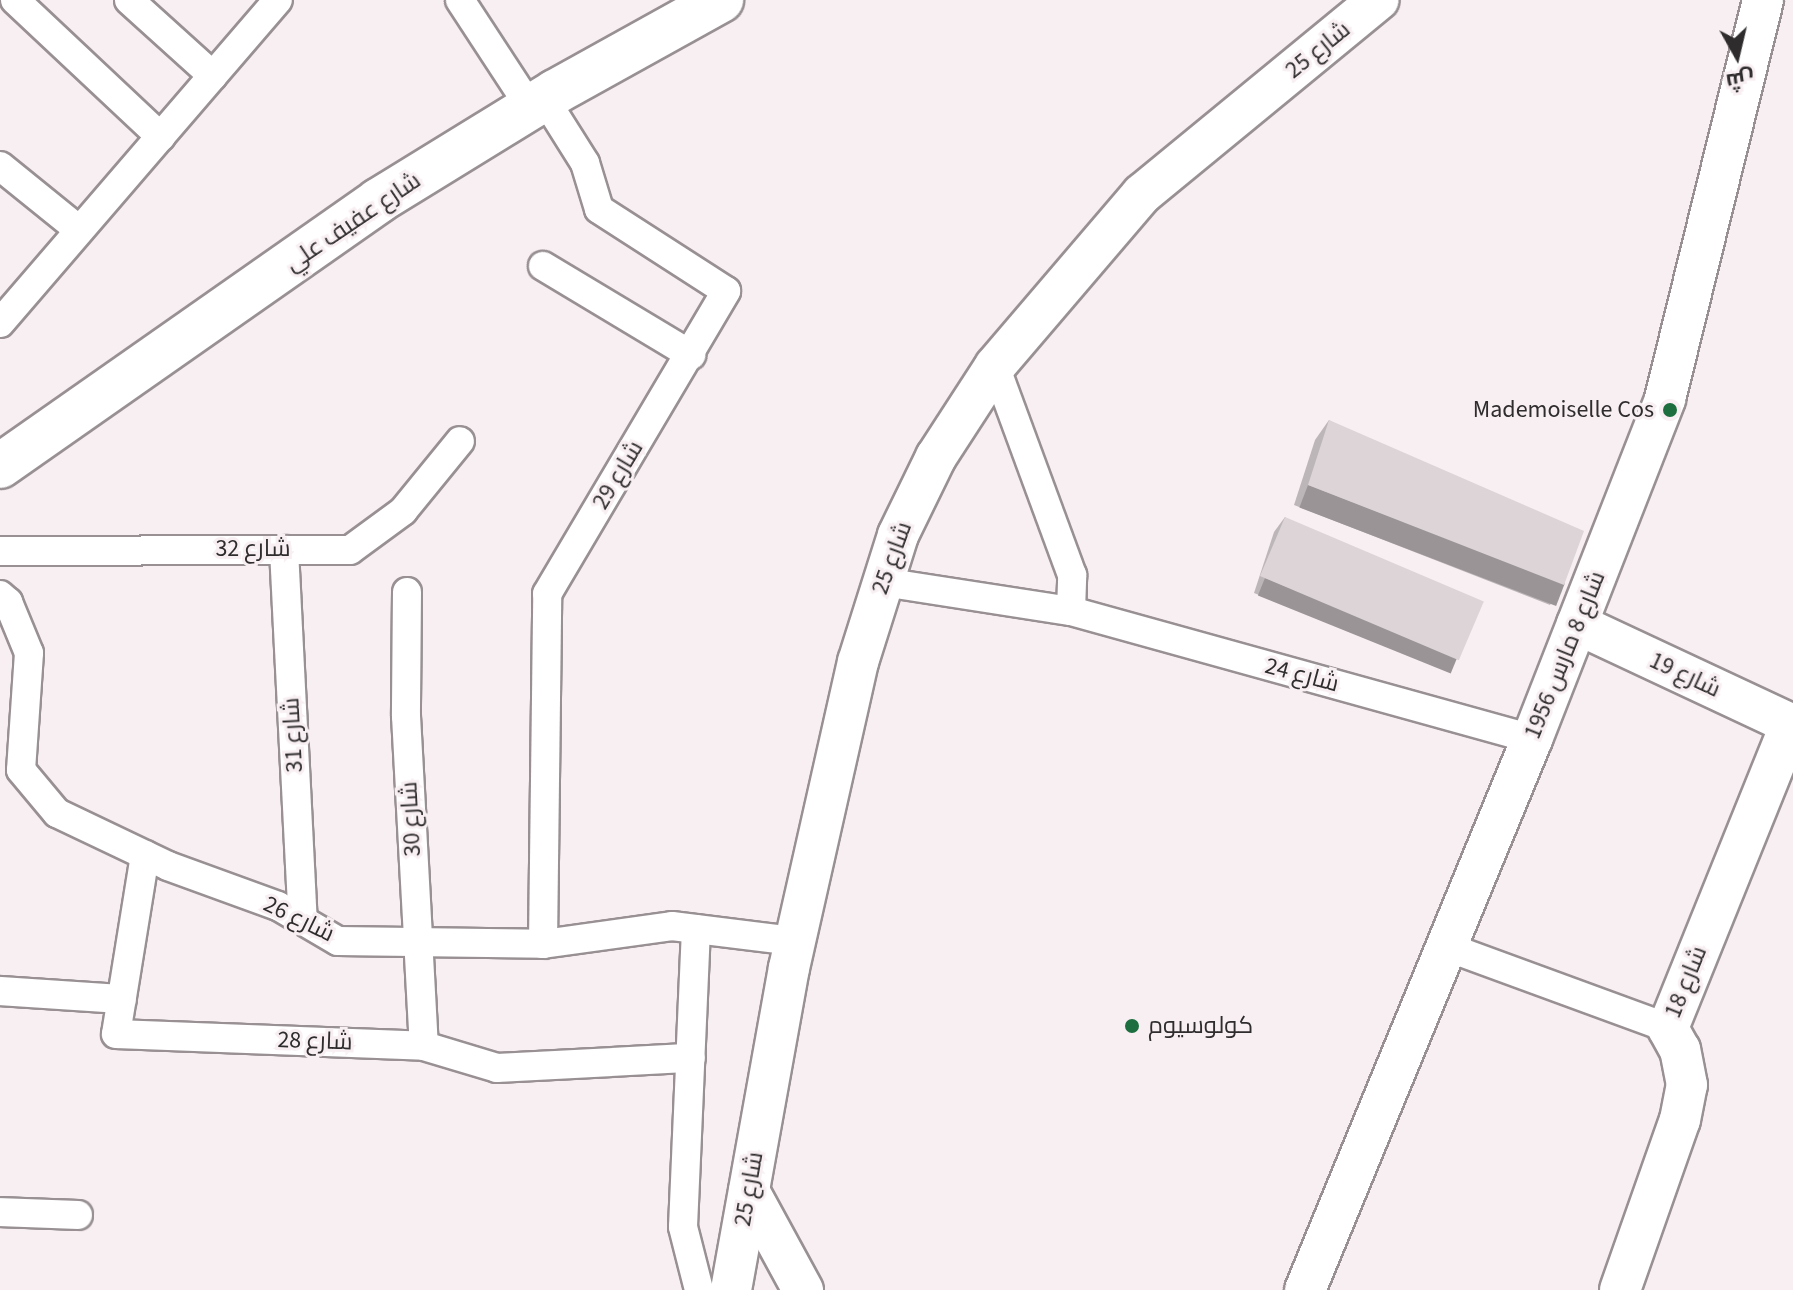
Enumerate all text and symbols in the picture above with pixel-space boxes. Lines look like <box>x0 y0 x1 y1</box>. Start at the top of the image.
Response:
street label: شارع 25 <box>1280 15 1356 85</box>
north arrow <box>1697 16 1777 96</box>
text: ش <box>1724 62 1757 98</box>
street label: شارع عفيف علي <box>280 166 426 278</box>
place label: Mademoiselle Cos <box>1473 396 1654 424</box>
marker: Mademoiselle Cos <box>1661 401 1679 419</box>
street label: شارع 29 <box>586 435 650 515</box>
street label: شارع 25 <box>866 518 918 598</box>
street label: شارع 32 <box>215 535 291 563</box>
street label: شارع 8 مارس 1956 <box>1518 567 1612 743</box>
street label: شارع 19 <box>1645 646 1725 704</box>
street label: شارع 24 <box>1262 651 1342 699</box>
street label: شارع 31 <box>277 697 309 773</box>
street label: شارع 30 <box>395 781 427 857</box>
street label: شارع 26 <box>259 890 339 948</box>
street label: شارع 18 <box>1659 942 1713 1022</box>
place label: كولوسيوم <box>1148 1012 1253 1040</box>
marker: كولوسيوم <box>1123 1017 1141 1035</box>
street label: شارع 28 <box>277 1025 353 1057</box>
street label: شارع 25 <box>728 1149 770 1229</box>

